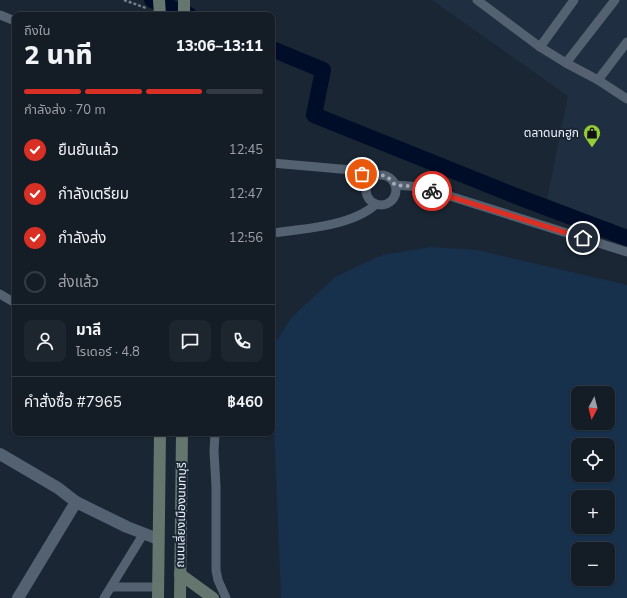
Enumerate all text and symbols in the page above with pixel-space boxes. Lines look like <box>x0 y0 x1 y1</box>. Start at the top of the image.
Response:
text: ถึงใน <box>24 22 50 40</box>
text: 13:06–13:11 <box>176 36 263 56</box>
text: 2 นาที <box>24 38 92 73</box>
text: กำลังส่ง · 70 m <box>24 101 106 119</box>
shop icon: ตลาดนกฮูก <box>582 123 602 148</box>
place label: ตลาดนกฮูก <box>524 125 579 141</box>
icon: check <box>24 139 46 161</box>
text: ยืนยันแล้ว <box>58 140 119 160</box>
text: 12:45 <box>229 141 263 159</box>
pin <box>345 157 379 191</box>
icon: bag <box>351 163 373 185</box>
courier <box>412 171 452 211</box>
icon: bike <box>421 180 443 202</box>
icon: check <box>24 183 46 205</box>
text: กำลังเตรียม <box>58 184 129 204</box>
text: 12:47 <box>229 185 263 203</box>
pin <box>566 221 600 255</box>
icon: check <box>24 227 46 249</box>
icon: home <box>572 227 594 249</box>
text: กำลังส่ง <box>58 228 106 248</box>
text: 12:56 <box>229 229 263 247</box>
text: ส่งแล้ว <box>58 272 99 292</box>
button: person <box>24 320 66 362</box>
text: มาลี <box>76 320 101 340</box>
button: chat <box>169 320 211 362</box>
button: phone <box>221 320 263 362</box>
text: ไรเดอร์ · 4.8 <box>76 343 140 361</box>
north arrow <box>571 386 615 430</box>
map controls <box>571 386 615 586</box>
text: คำสั่งซื้อ #7965 <box>24 392 122 412</box>
text: ฿460 <box>227 392 263 412</box>
button: locate <box>571 438 615 482</box>
street label: ถนนเลี่ยงเมืองนนทบุรี <box>171 462 190 568</box>
button: + <box>571 490 615 534</box>
button: − <box>571 542 615 586</box>

